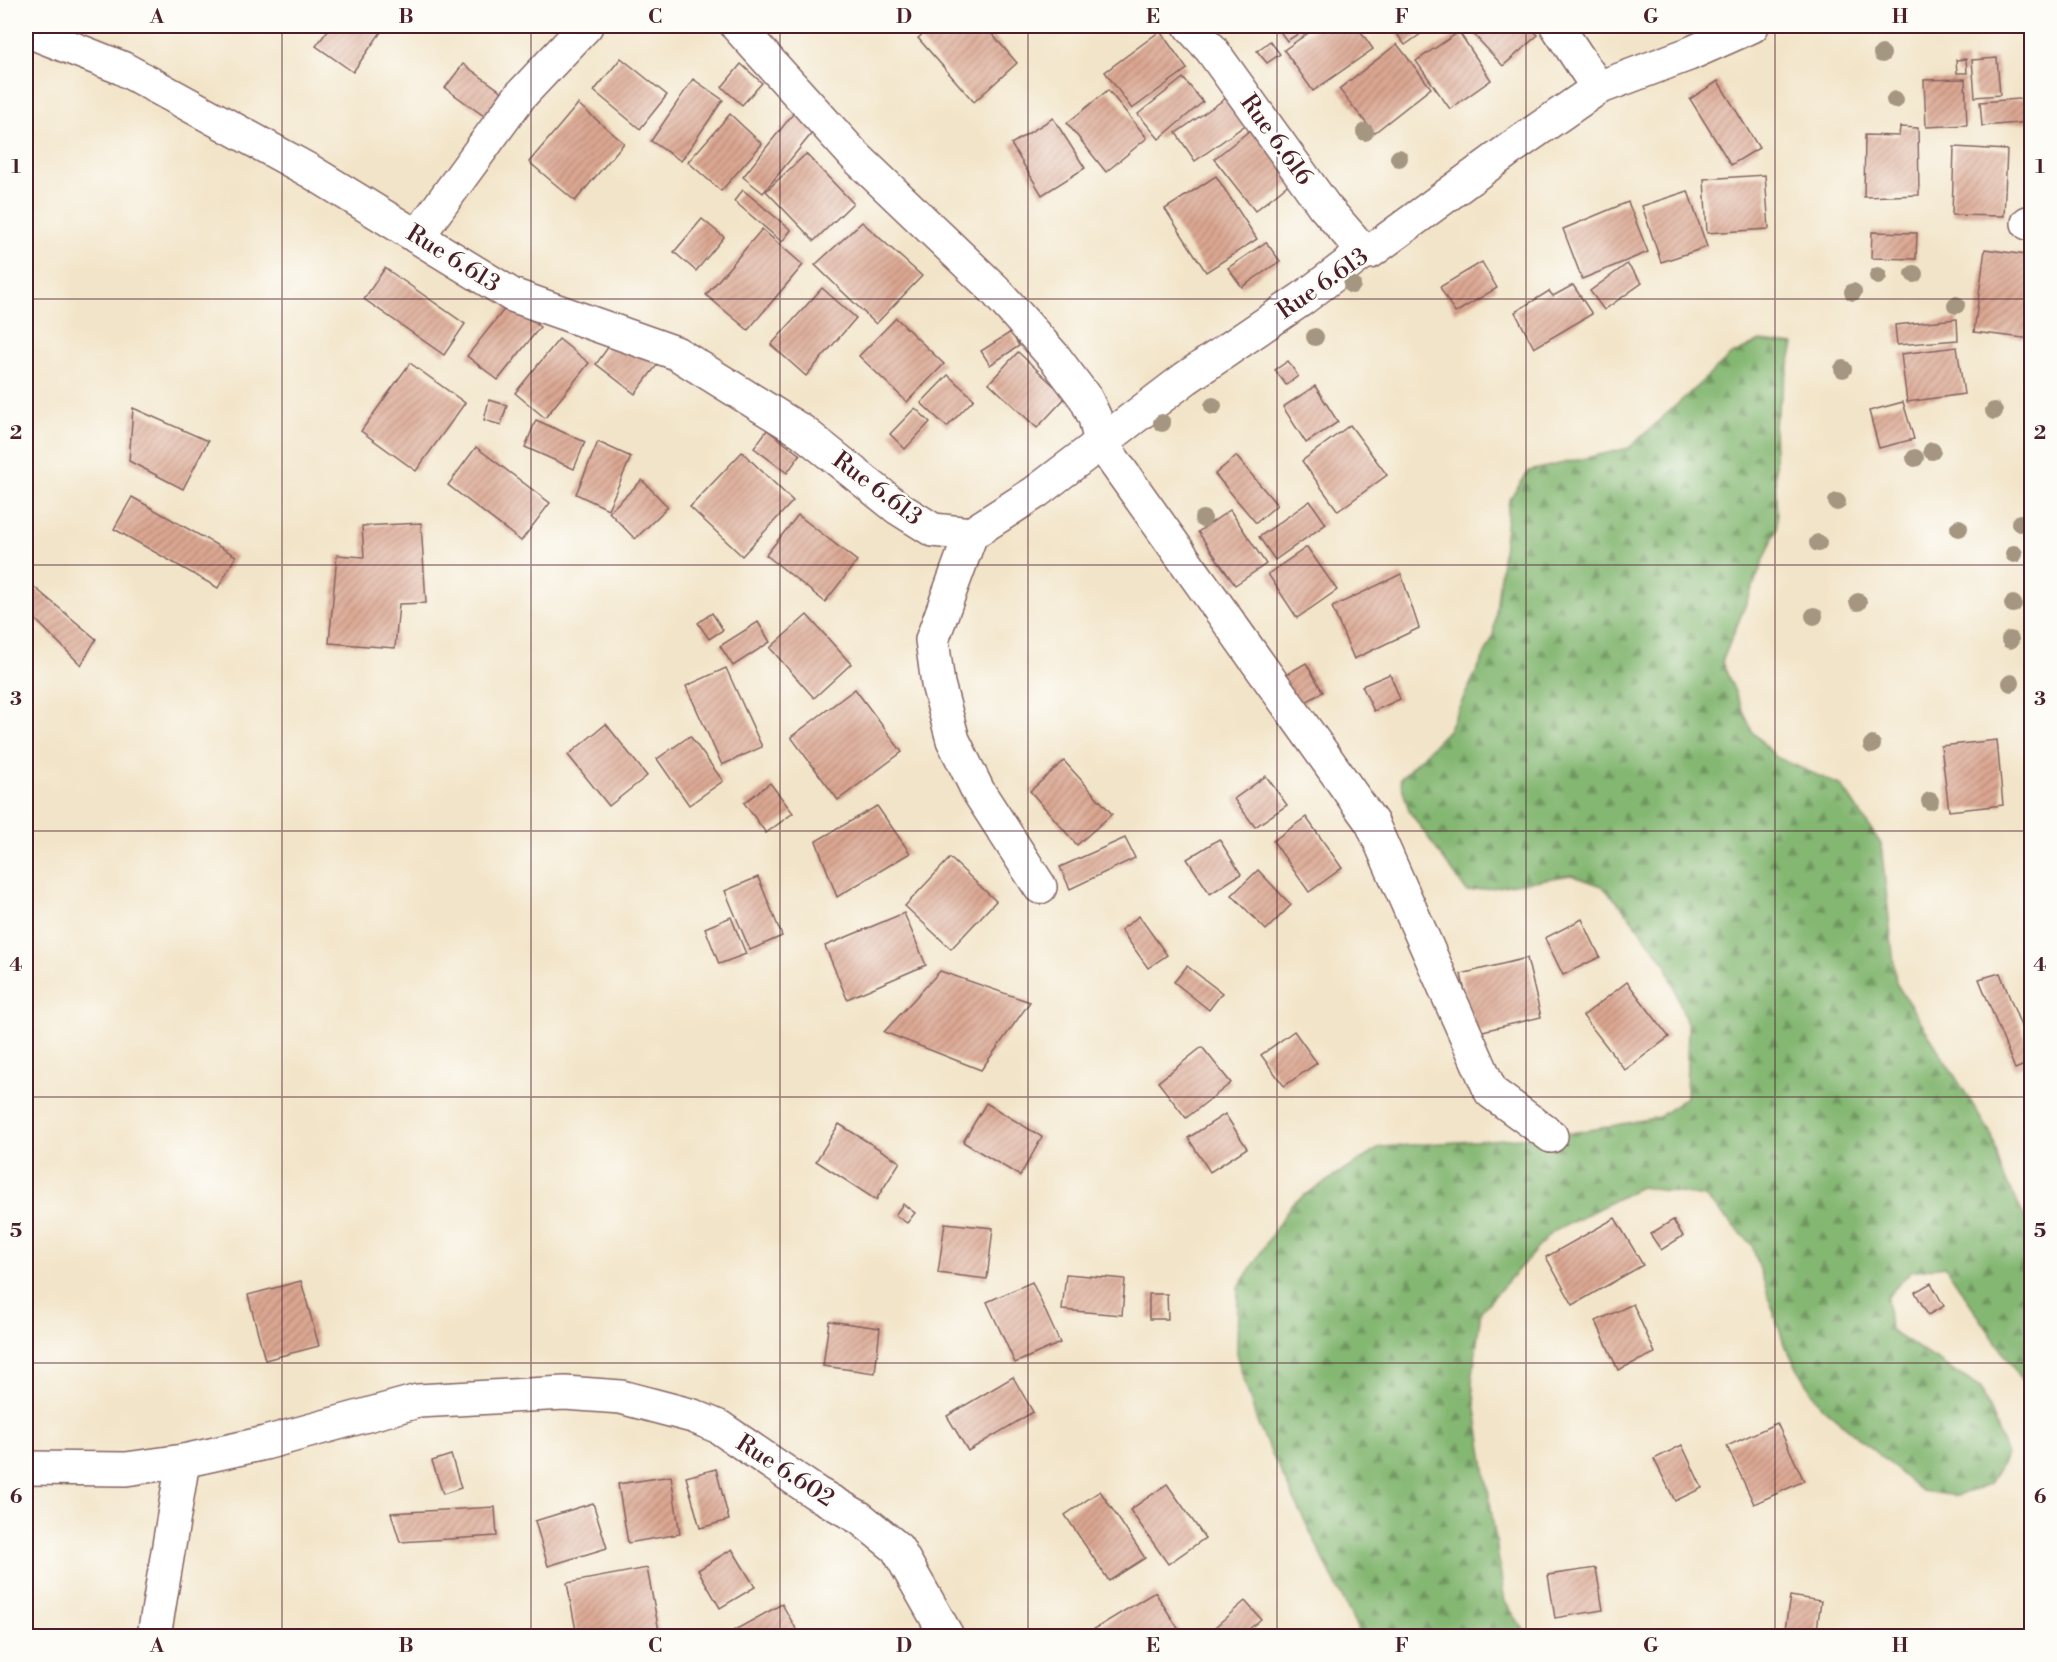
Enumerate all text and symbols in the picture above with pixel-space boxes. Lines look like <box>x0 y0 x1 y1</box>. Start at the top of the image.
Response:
text: A <box>149 5 165 30</box>
text: B <box>398 5 414 30</box>
text: C <box>648 5 662 30</box>
text: D <box>896 5 912 30</box>
text: E <box>1146 5 1160 30</box>
text: F <box>1395 5 1409 30</box>
text: G <box>1643 5 1659 30</box>
text: H <box>1892 5 1909 30</box>
street label: Rue 6.616 <box>1233 89 1319 191</box>
text: 1 <box>11 155 21 180</box>
text: 1 <box>2035 155 2045 180</box>
street label: Rue 6.613 <box>401 219 505 299</box>
street label: Rue 6.613 <box>1271 242 1375 326</box>
text: 2 <box>10 421 22 446</box>
text: 2 <box>2034 421 2046 446</box>
street label: Rue 6.613 <box>826 445 928 533</box>
text: 3 <box>10 687 22 712</box>
text: 3 <box>2034 687 2046 712</box>
text: 4 <box>9 953 23 978</box>
text: 4 <box>2033 953 2047 978</box>
text: 5 <box>10 1219 22 1244</box>
text: 5 <box>2034 1219 2046 1244</box>
street label: Rue 6.602 <box>730 1428 840 1514</box>
text: 6 <box>10 1485 23 1510</box>
text: 6 <box>2034 1485 2047 1510</box>
text: A <box>149 1634 165 1659</box>
text: B <box>398 1634 414 1659</box>
text: C <box>648 1634 662 1659</box>
text: D <box>896 1634 912 1659</box>
text: E <box>1146 1634 1160 1659</box>
text: F <box>1395 1634 1409 1659</box>
text: G <box>1643 1634 1659 1659</box>
text: H <box>1892 1634 1909 1659</box>

